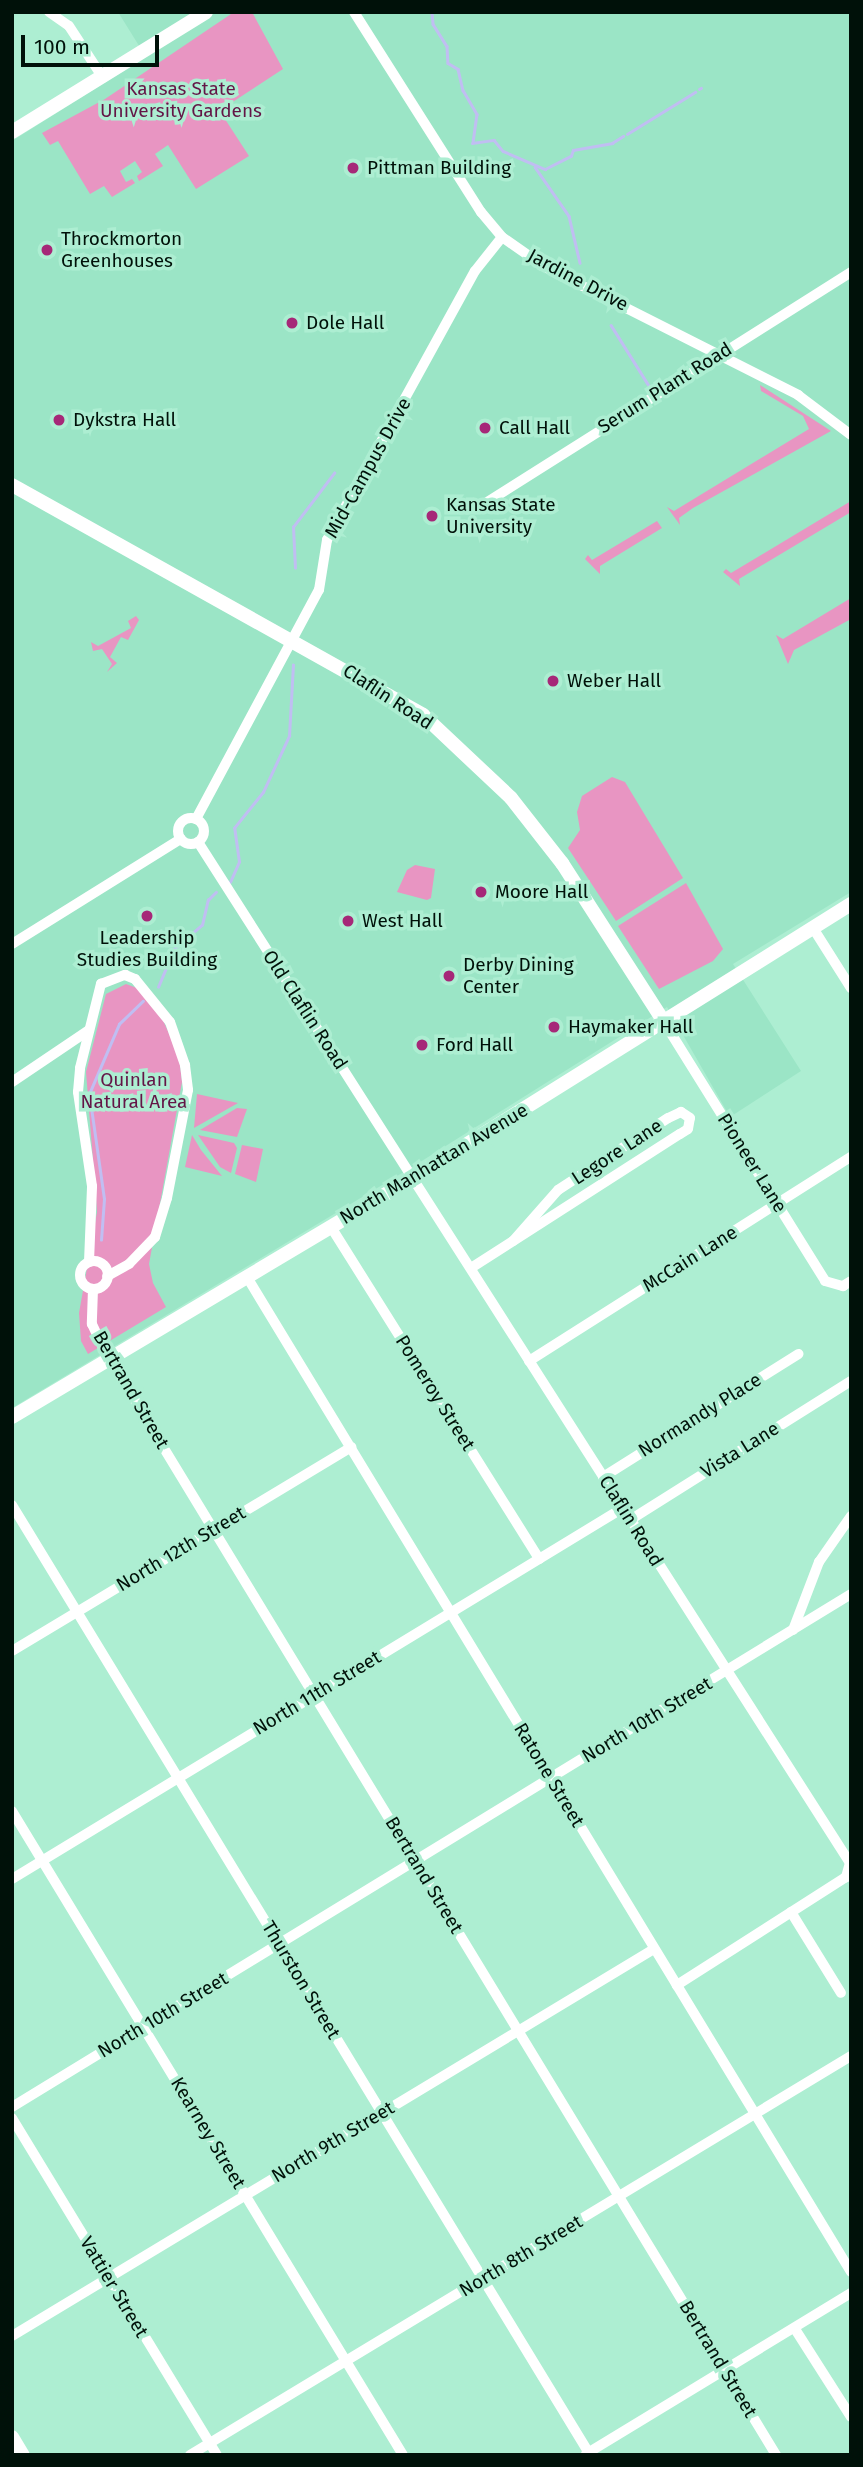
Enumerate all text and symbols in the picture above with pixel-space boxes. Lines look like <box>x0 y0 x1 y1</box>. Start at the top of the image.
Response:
scale bar <box>24 21 163 65</box>
text: 100 m <box>34 34 90 60</box>
park label: Kansas State University Gardens <box>100 78 262 122</box>
place label: Pittman Building <box>367 157 511 179</box>
marker: Pittman Building <box>345 160 361 176</box>
place label: Throckmorton Greenhouses <box>61 228 182 272</box>
marker: Throckmorton Greenhouses <box>39 242 55 258</box>
street label: Jardine Drive <box>524 244 632 316</box>
place label: Dole Hall <box>306 312 384 334</box>
marker: Dole Hall <box>284 315 300 331</box>
street label: Serum Plant Road <box>594 338 736 438</box>
street label: Mid-Campus Drive <box>320 394 416 542</box>
place label: Dykstra Hall <box>73 409 176 431</box>
marker: Dykstra Hall <box>51 412 67 428</box>
place label: Call Hall <box>499 417 570 439</box>
marker: Call Hall <box>477 420 493 436</box>
place label: Kansas State University <box>446 494 556 538</box>
marker: Kansas State University <box>424 508 440 524</box>
street label: Claflin Road <box>339 659 437 735</box>
place label: Weber Hall <box>567 670 661 692</box>
marker: Weber Hall <box>545 673 561 689</box>
place label: Moore Hall <box>495 881 588 903</box>
marker: Moore Hall <box>473 884 489 900</box>
marker: Leadership Studies Building <box>139 908 155 924</box>
place label: West Hall <box>362 910 443 932</box>
marker: West Hall <box>340 913 356 929</box>
place label: Leadership Studies Building <box>77 927 217 971</box>
street label: Old Claflin Road <box>258 946 352 1074</box>
place label: Derby Dining Center <box>463 954 574 998</box>
marker: Derby Dining Center <box>441 968 457 984</box>
place label: Haymaker Hall <box>568 1016 693 1038</box>
marker: Haymaker Hall <box>546 1019 562 1035</box>
place label: Ford Hall <box>436 1034 513 1056</box>
marker: Ford Hall <box>414 1037 430 1053</box>
park label: Quinlan Natural Area <box>81 1069 187 1113</box>
street label: North Manhattan Avenue <box>336 1099 532 1229</box>
street label: Pioneer Lane <box>712 1109 792 1217</box>
street label: Legore Lane <box>567 1114 667 1190</box>
street label: McCain Lane <box>638 1221 742 1297</box>
street label: Bertrand Street <box>88 1327 174 1453</box>
street label: Pomeroy Street <box>390 1331 480 1455</box>
street label: Normandy Place <box>634 1368 766 1462</box>
street label: Vista Lane <box>697 1417 783 1483</box>
street label: Claflin Road <box>594 1471 668 1571</box>
street label: North 12th Street <box>112 1501 250 1597</box>
street label: North 11th Street <box>249 1646 385 1740</box>
street label: North 10th Street <box>578 1672 716 1768</box>
street label: Ratone Street <box>509 1719 589 1831</box>
street label: Bertrand Street <box>380 1812 468 1938</box>
street label: Thurston Street <box>257 1917 345 2043</box>
street label: North 10th Street <box>94 1967 232 2063</box>
street label: Kearney Street <box>166 2073 250 2193</box>
street label: North 9th Street <box>268 2096 398 2188</box>
street label: North 8th Street <box>455 2210 587 2302</box>
street label: Vattier Street <box>75 2232 153 2342</box>
street label: Bertrand Street <box>674 2296 762 2422</box>

